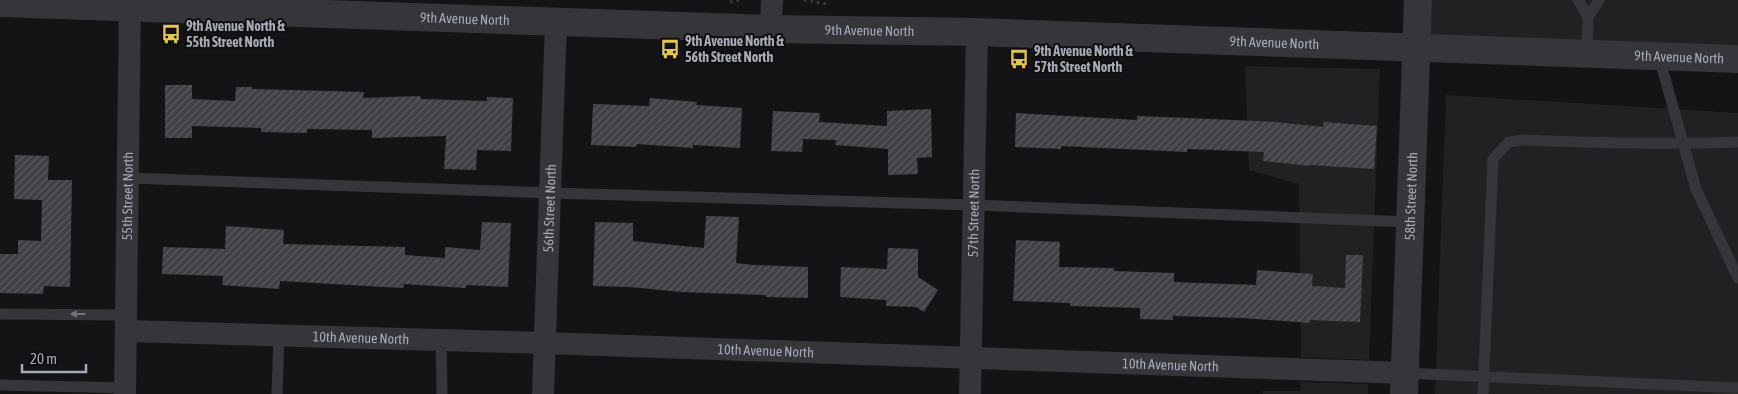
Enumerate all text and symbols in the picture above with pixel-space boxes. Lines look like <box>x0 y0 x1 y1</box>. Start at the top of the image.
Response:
street label: 9th Avenue North <box>420 9 510 28</box>
place label: 9th Avenue North & 55th Street North <box>186 18 286 50</box>
street label: 9th Avenue North <box>825 22 915 39</box>
bus stop icon: 9th Avenue North & 55th Street North <box>160 23 182 45</box>
place label: 9th Avenue North & 56th Street North <box>685 33 785 65</box>
street label: 9th Avenue North <box>1229 33 1319 52</box>
bus stop icon: 9th Avenue North & 56th Street North <box>659 38 681 60</box>
place label: 9th Avenue North & 57th Street North <box>1034 43 1134 75</box>
street label: 9th Avenue North <box>1634 47 1724 66</box>
bus stop icon: 9th Avenue North & 57th Street North <box>1008 48 1030 70</box>
street label: 55th Street North <box>119 152 136 240</box>
street label: 58th Street North <box>1401 152 1421 241</box>
street label: 56th Street North <box>540 164 559 253</box>
street label: 57th Street North <box>965 169 982 257</box>
one-way arrow <box>70 310 86 318</box>
street label: 10th Avenue North <box>313 328 409 347</box>
street label: 10th Avenue North <box>717 341 814 360</box>
scale bar <box>22 342 86 374</box>
text: 20 m <box>30 350 57 367</box>
street label: 10th Avenue North <box>1122 355 1219 374</box>

